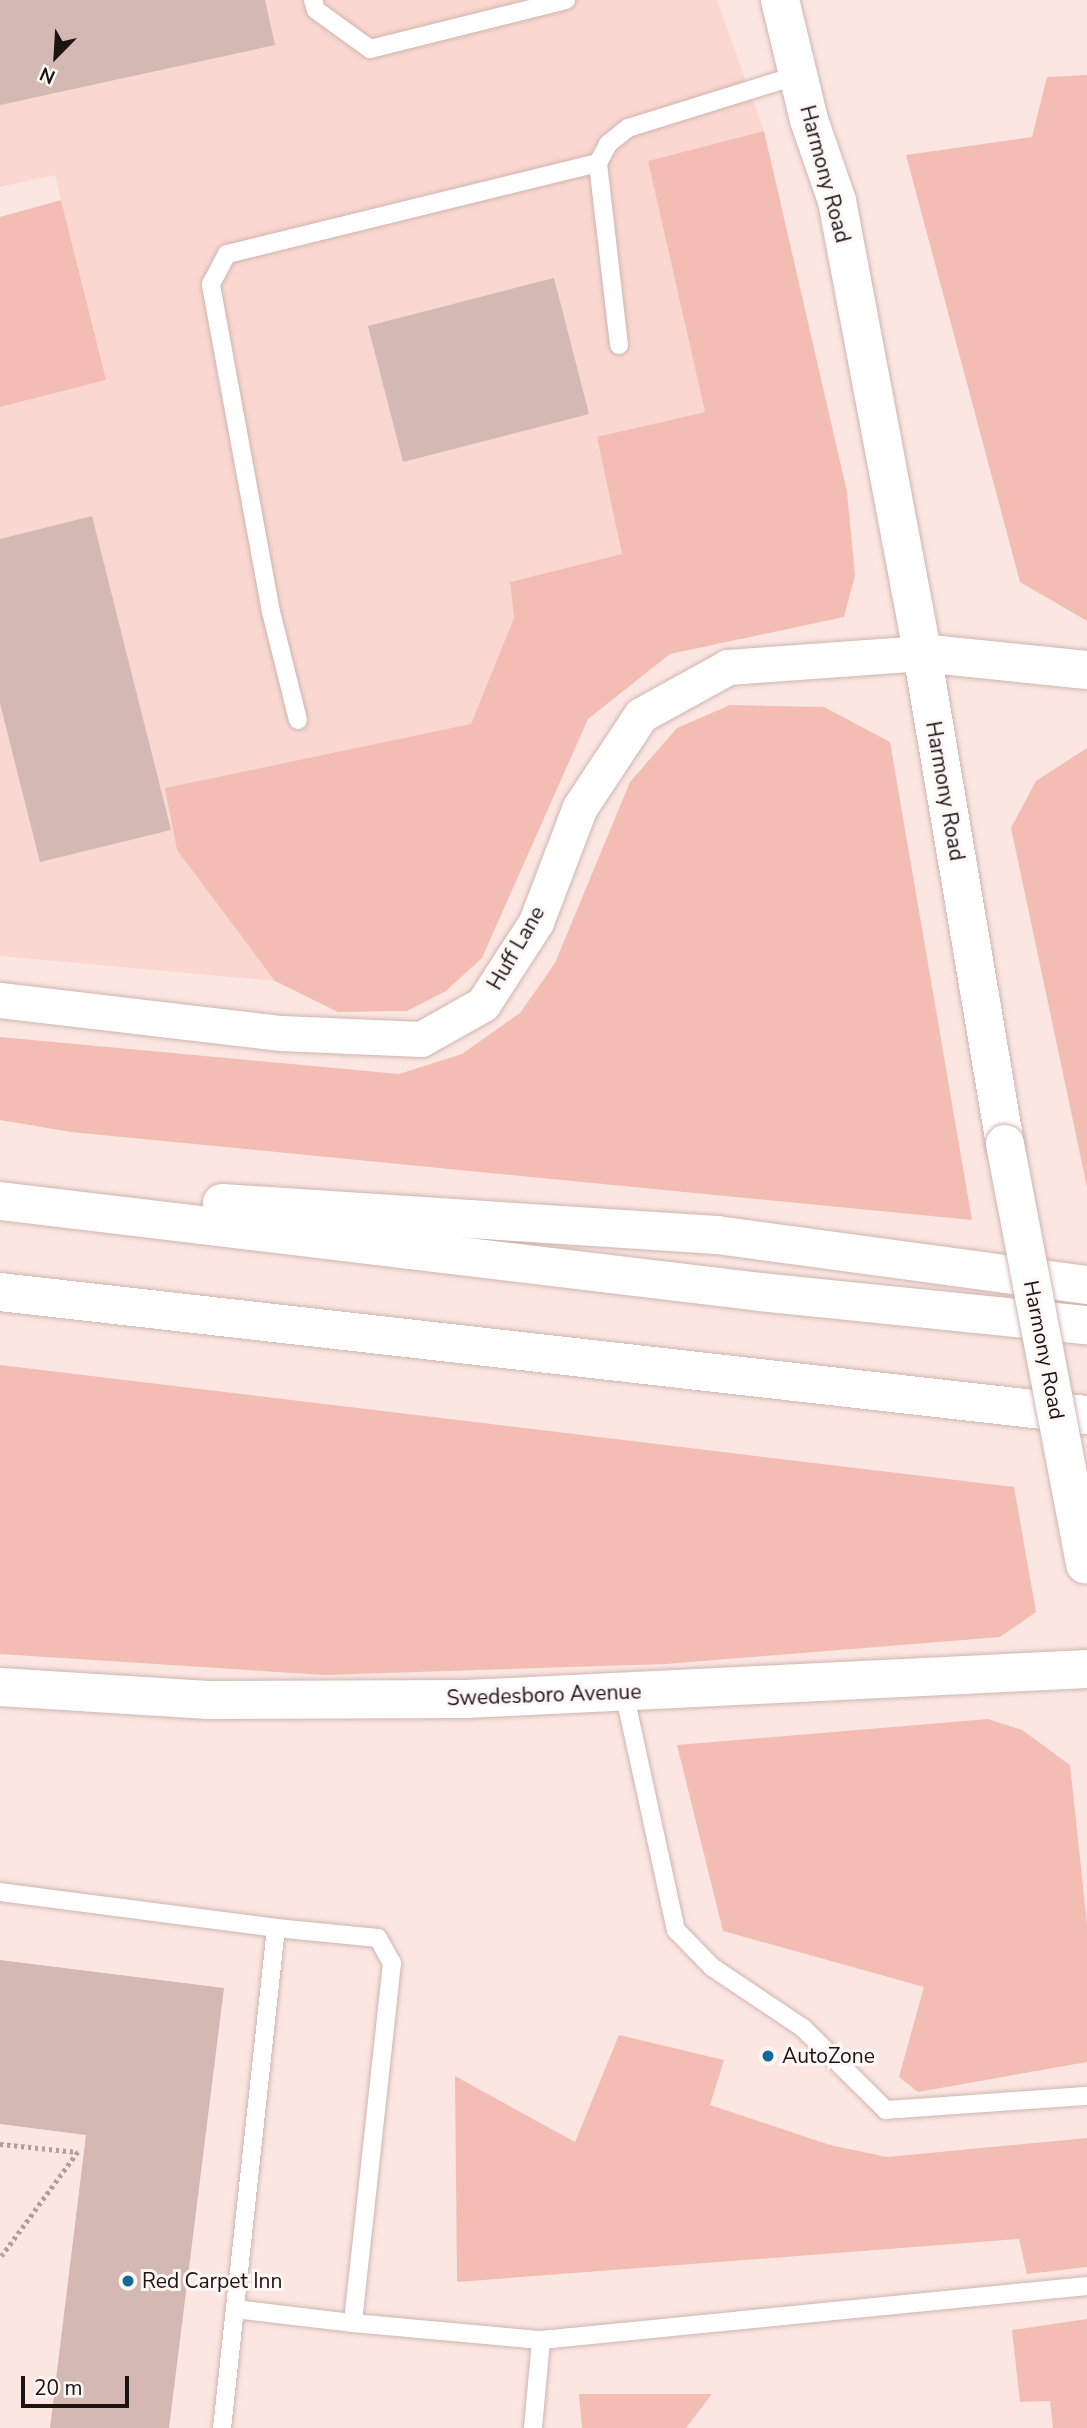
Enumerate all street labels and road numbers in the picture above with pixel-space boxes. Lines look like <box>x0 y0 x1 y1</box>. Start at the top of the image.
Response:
street label: Harmony Road <box>795 103 855 245</box>
street label: Harmony Road <box>920 719 970 863</box>
street label: Huff Lane <box>482 902 550 994</box>
street label: Harmony Road <box>1018 1278 1070 1422</box>
street label: Swedesboro Avenue <box>446 1679 642 1711</box>

